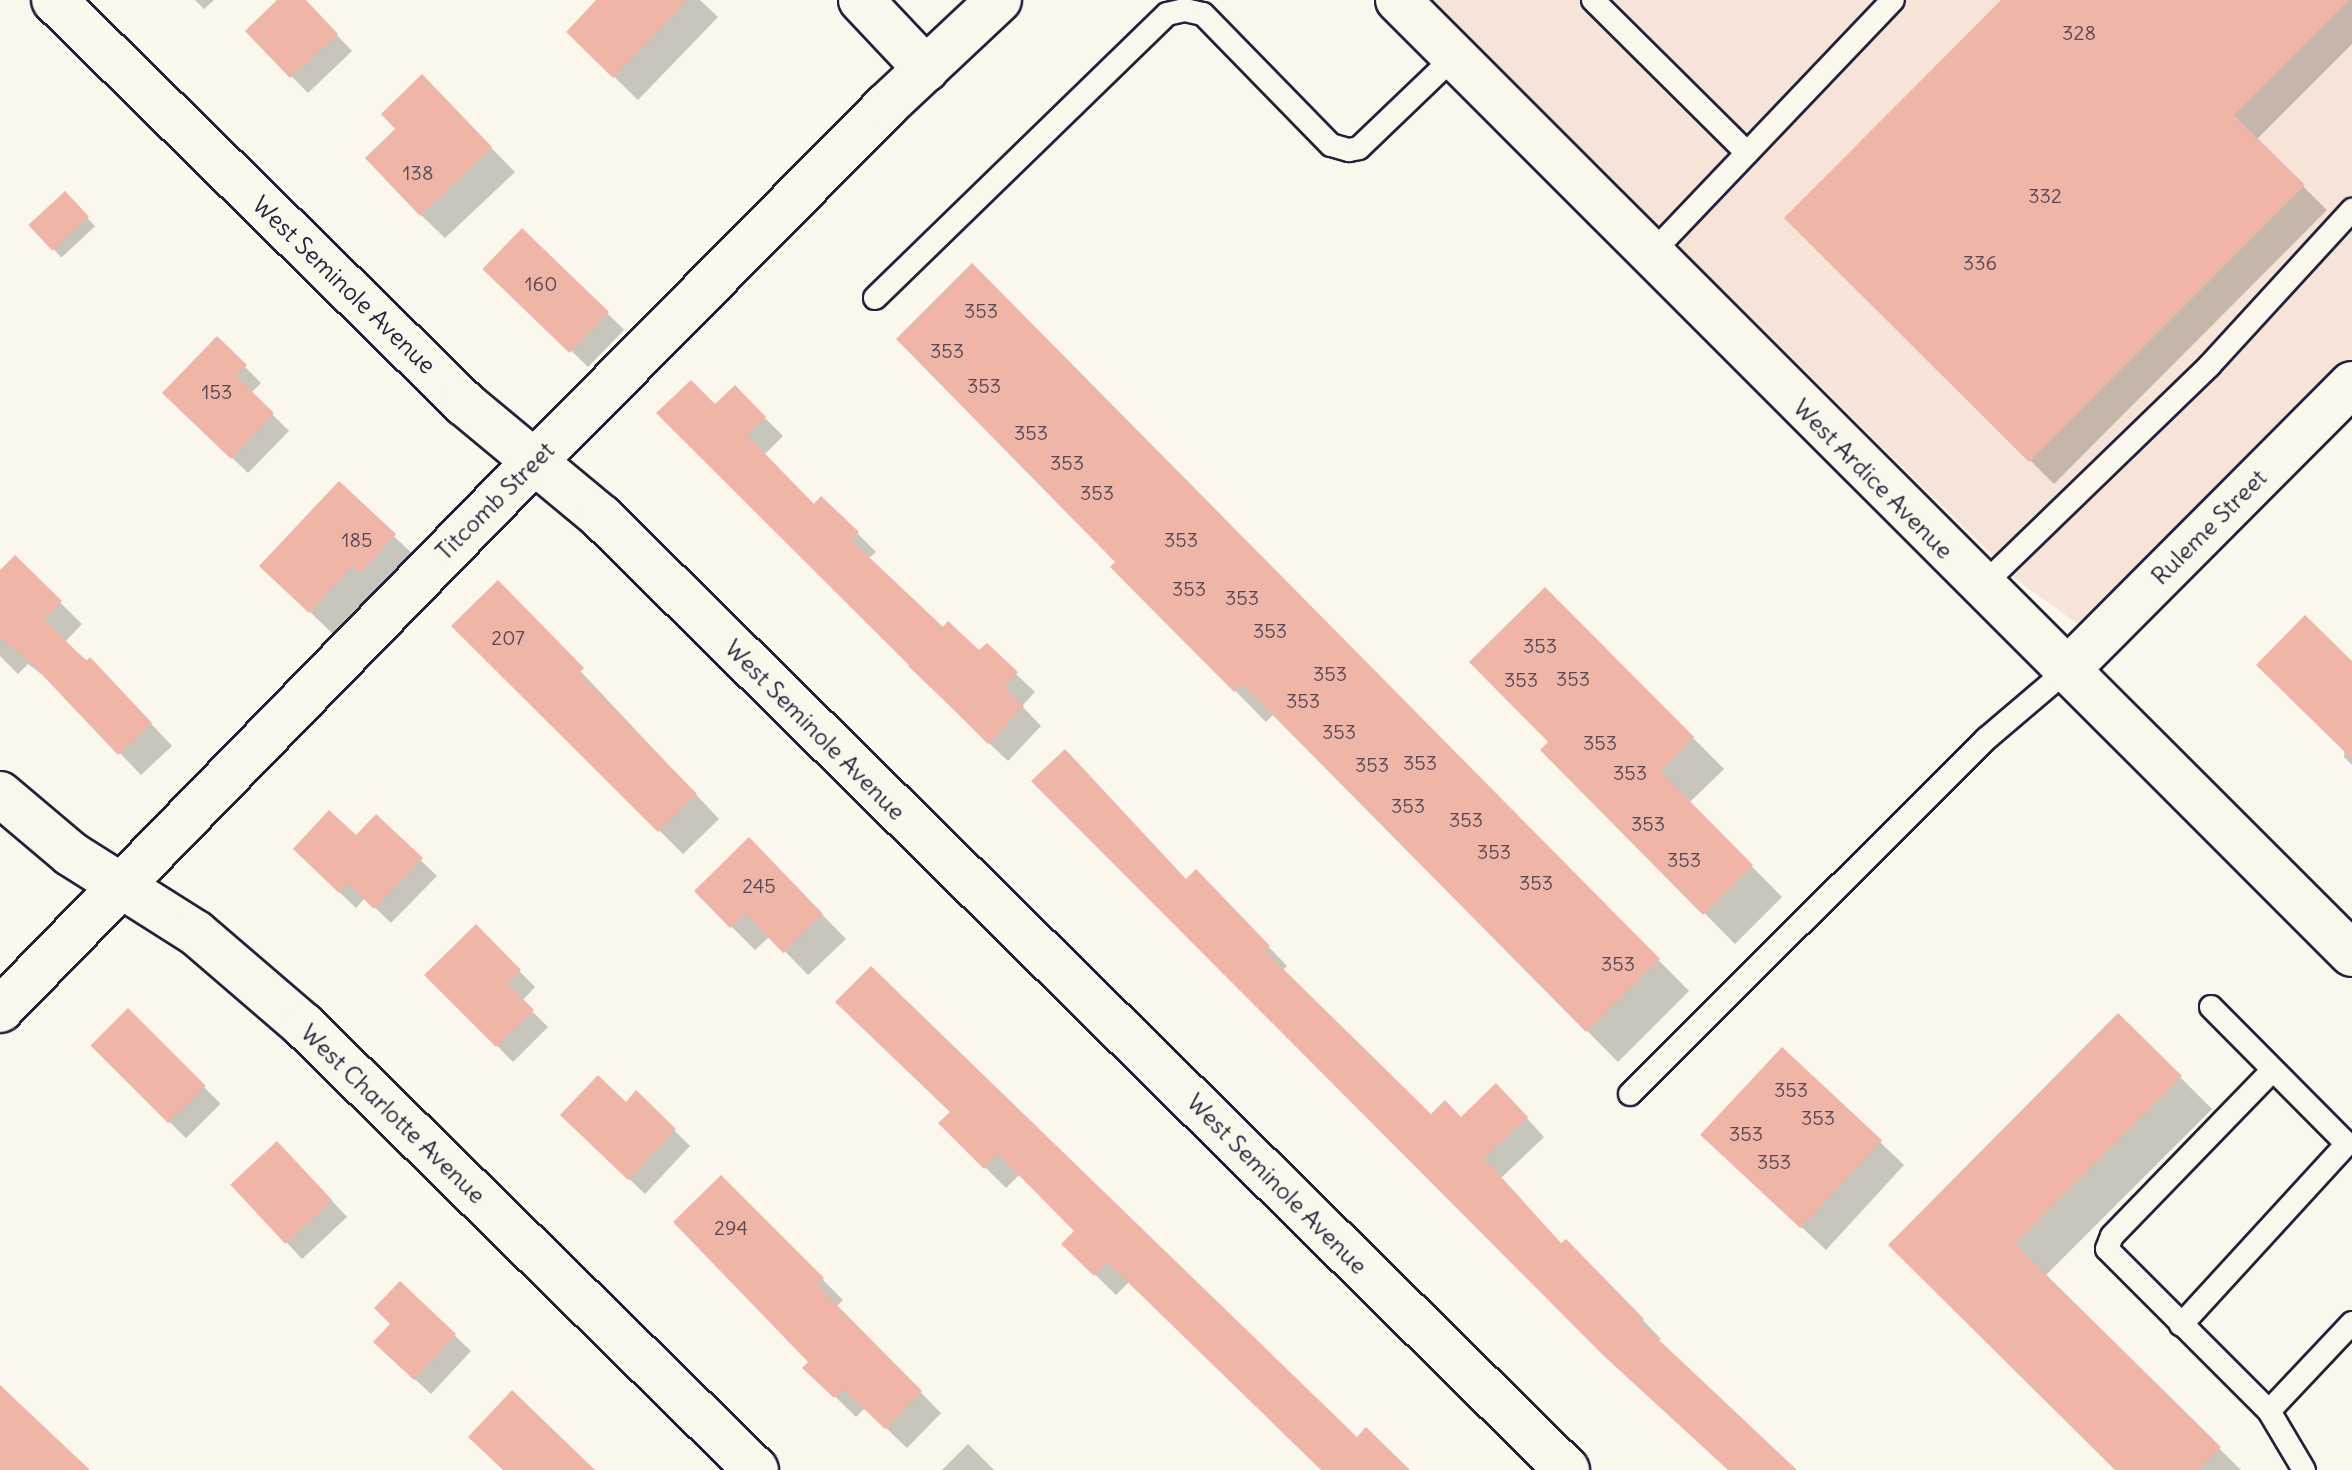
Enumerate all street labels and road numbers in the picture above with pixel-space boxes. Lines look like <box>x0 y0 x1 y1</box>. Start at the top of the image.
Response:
street label: West Seminole Avenue <box>247 190 441 380</box>
street label: West Ardice Avenue <box>1787 393 1959 565</box>
street label: Titcomb Street <box>430 436 560 566</box>
street label: Ruleme Street <box>2145 463 2273 591</box>
street label: West Seminole Avenue <box>719 634 911 826</box>
street label: West Charlotte Avenue <box>295 1018 491 1210</box>
street label: West Seminole Avenue <box>1181 1088 1373 1280</box>

